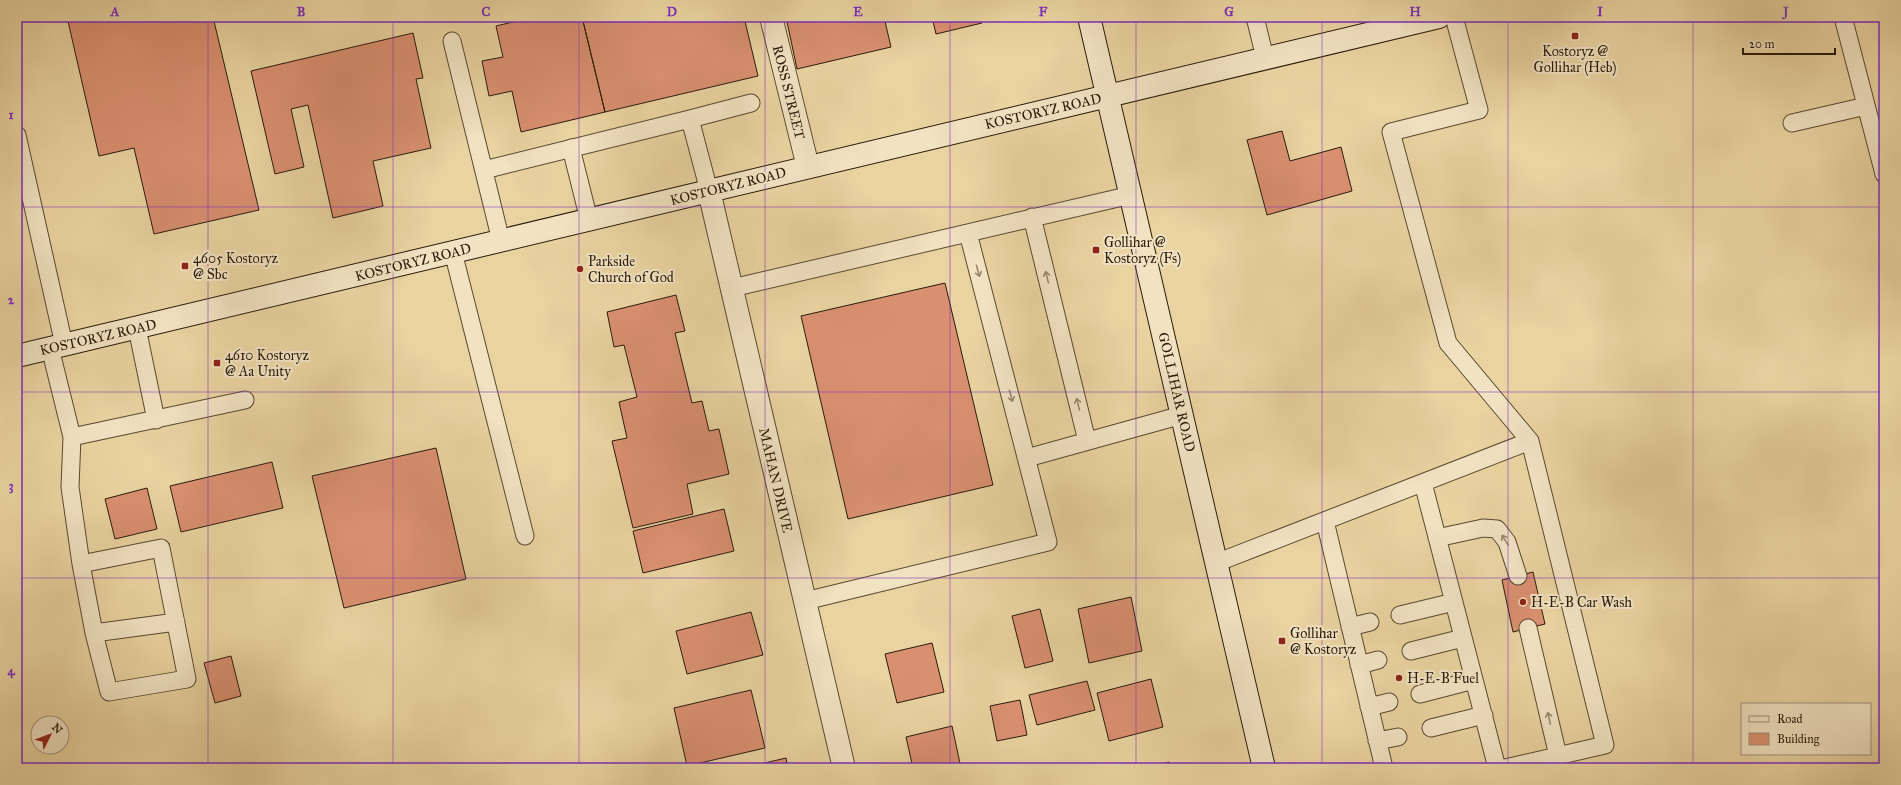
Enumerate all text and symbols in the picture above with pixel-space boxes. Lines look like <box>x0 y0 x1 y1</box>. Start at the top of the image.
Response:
text: A <box>110 4 120 20</box>
text: B <box>297 4 306 20</box>
text: C <box>482 4 491 20</box>
text: D <box>667 4 677 20</box>
text: E <box>853 4 863 20</box>
text: F <box>1039 4 1048 20</box>
text: G <box>1224 4 1234 20</box>
text: H <box>1409 4 1421 20</box>
text: I <box>1597 4 1603 20</box>
text: J <box>1781 4 1789 20</box>
scale bar <box>1743 30 1835 56</box>
marker: Kostoryz @ Gollihar (Heb) <box>1570 31 1580 41</box>
text: 20 m <box>1749 37 1775 51</box>
street label: ROSS STREET <box>769 43 809 141</box>
place label: Kostoryz @ Gollihar (Heb) <box>1533 43 1617 77</box>
street label: KOSTORYZ ROAD <box>983 90 1103 133</box>
text: 1 <box>8 107 14 123</box>
street label: KOSTORYZ ROAD <box>668 164 788 209</box>
place label: Gollihar @ Kostoryz (Fs) <box>1104 234 1181 268</box>
street label: KOSTORYZ ROAD <box>353 240 473 285</box>
marker: Gollihar @ Kostoryz (Fs) <box>1091 245 1101 255</box>
place label: 4605 Kostoryz @ Sbc <box>193 250 279 283</box>
place label: Parkside Church of God <box>588 253 674 286</box>
marker: 4605 Kostoryz @ Sbc <box>180 261 190 271</box>
marker: Parkside Church of God <box>575 264 585 274</box>
one-way arrow <box>975 264 982 277</box>
one-way arrow <box>1042 271 1050 284</box>
text: 2 <box>8 292 15 308</box>
street label: KOSTORYZ ROAD <box>38 316 158 359</box>
street label: GOLLIHAR ROAD <box>1154 331 1199 454</box>
place label: 4610 Kostoryz @ Aa Unity <box>225 347 309 380</box>
marker: 4610 Kostoryz @ Aa Unity <box>212 358 222 368</box>
one-way arrow <box>1007 390 1015 403</box>
one-way arrow <box>1073 397 1081 410</box>
street label: MAHAN DRIVE <box>755 426 796 534</box>
text: 3 <box>8 478 14 494</box>
one-way arrow <box>1500 534 1508 546</box>
place label: H-E-B Car Wash <box>1531 594 1632 611</box>
marker: H-E-B Car Wash <box>1518 597 1528 607</box>
place label: Gollihar @ Kostoryz <box>1290 625 1357 658</box>
marker: Gollihar @ Kostoryz <box>1277 636 1287 646</box>
text: 4 <box>7 663 15 679</box>
place label: H-E-B Fuel <box>1407 670 1479 687</box>
marker: H-E-B Fuel <box>1394 673 1404 683</box>
legend <box>1741 703 1871 755</box>
one-way arrow <box>1544 712 1552 725</box>
text: Road <box>1777 712 1803 726</box>
north arrow <box>30 715 70 755</box>
text: N <box>49 721 65 737</box>
text: Building <box>1777 732 1820 747</box>

